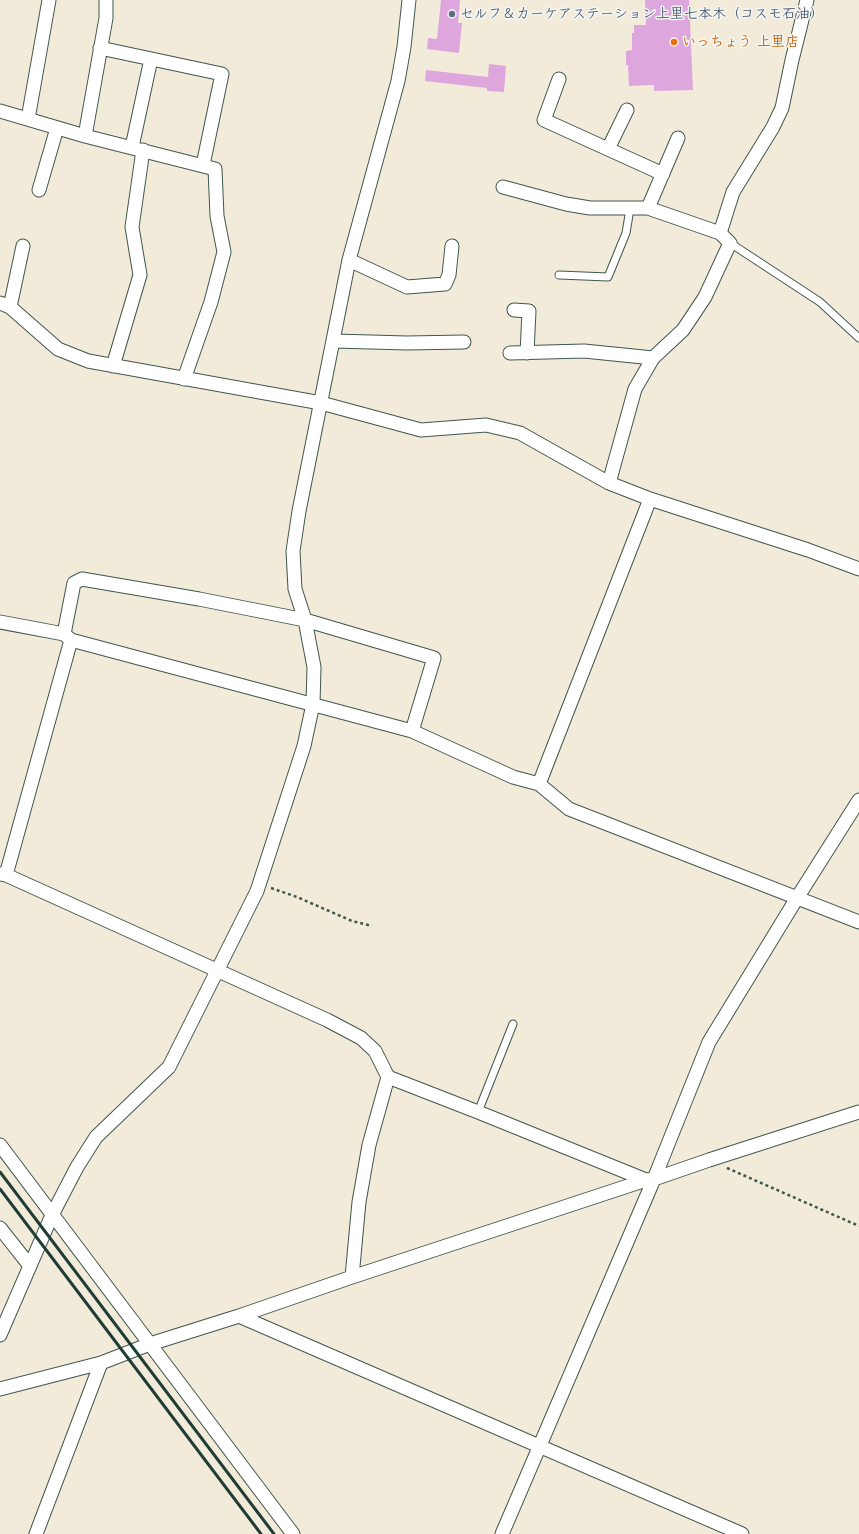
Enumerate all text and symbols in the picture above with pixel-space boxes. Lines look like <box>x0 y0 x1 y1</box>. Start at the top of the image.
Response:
place label: セルフ＆カーケアステーション上里七本木（コスモ石油） <box>460 6 824 22</box>
marker: セルフ＆カーケアステーション上里七本木（コスモ石油） <box>447 9 457 19</box>
place label: いっちょう 上里店 <box>682 34 799 50</box>
marker: いっちょう 上里店 <box>669 37 679 47</box>

